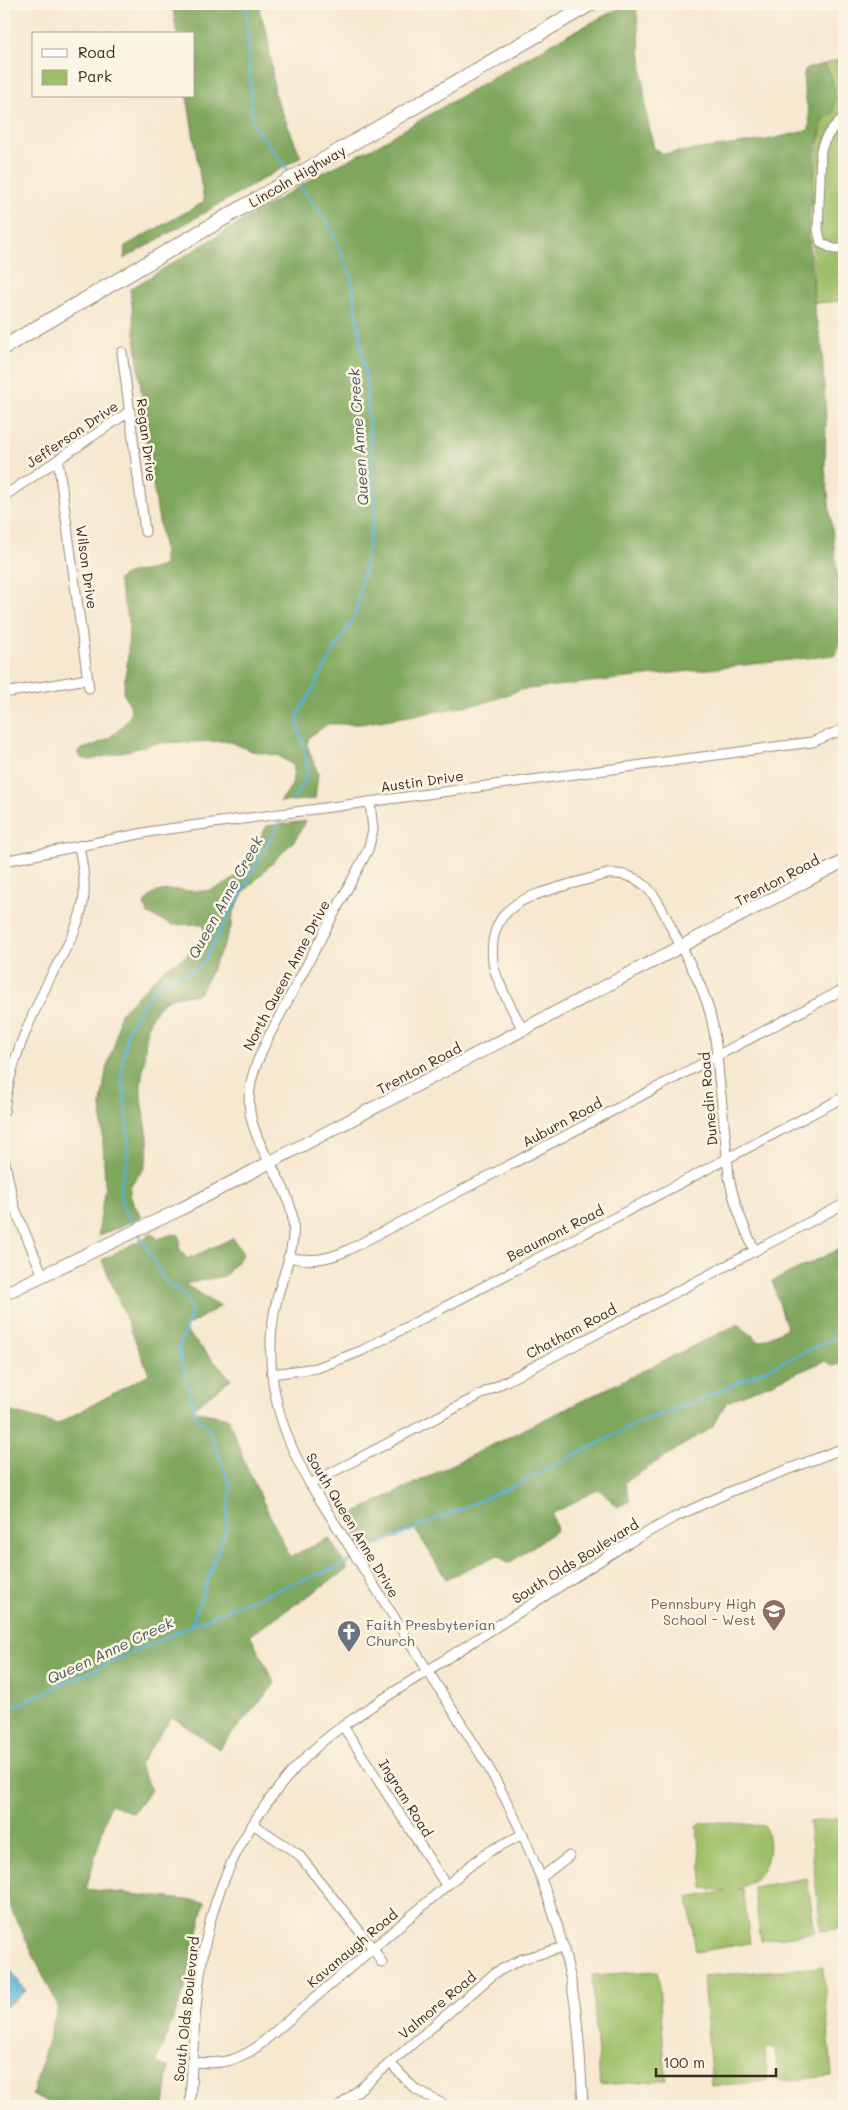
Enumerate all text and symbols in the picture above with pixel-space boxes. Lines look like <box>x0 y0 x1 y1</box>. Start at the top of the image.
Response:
legend <box>32 32 195 98</box>
text: Road <box>78 42 115 62</box>
text: Park <box>78 66 112 86</box>
street label: Lincoln Highway <box>245 141 349 211</box>
water label: Queen Anne Creek <box>343 367 373 506</box>
street label: Jefferson Drive <box>22 396 122 472</box>
street label: Regan Drive <box>132 397 162 483</box>
street label: Wilson Drive <box>72 524 102 610</box>
street label: Austin Drive <box>379 766 465 796</box>
water label: Queen Anne Creek <box>183 831 268 962</box>
street label: Trenton Road <box>732 850 823 910</box>
street label: North Queen Anne Drive <box>238 896 334 1054</box>
street label: Trenton Road <box>374 1038 465 1098</box>
street label: Dunedin Road <box>694 1051 722 1147</box>
street label: Auburn Road <box>519 1093 605 1151</box>
street label: Beaumont Road <box>503 1200 607 1266</box>
street label: Chatham Road <box>522 1299 620 1363</box>
street label: South Queen Anne Drive <box>302 1449 404 1601</box>
street label: South Olds Boulevard <box>508 1514 642 1608</box>
place label: Pennsbury High School - West <box>651 1594 756 1629</box>
school or university icon: Pennsbury High School - West <box>761 1598 787 1632</box>
water label: Queen Anne Creek <box>43 1611 177 1688</box>
place label: Faith Presbyterian Church <box>366 1615 495 1650</box>
church icon: Faith Presbyterian Church <box>336 1619 362 1653</box>
street label: Ingram Road <box>375 1756 438 1841</box>
street label: Kavanaugh Road <box>303 1904 401 1992</box>
street label: South Olds Boulevard <box>169 1935 203 2083</box>
street label: Valmore Road <box>394 1967 480 2043</box>
scale bar <box>656 2045 776 2077</box>
text: 100 m <box>663 2052 705 2072</box>

